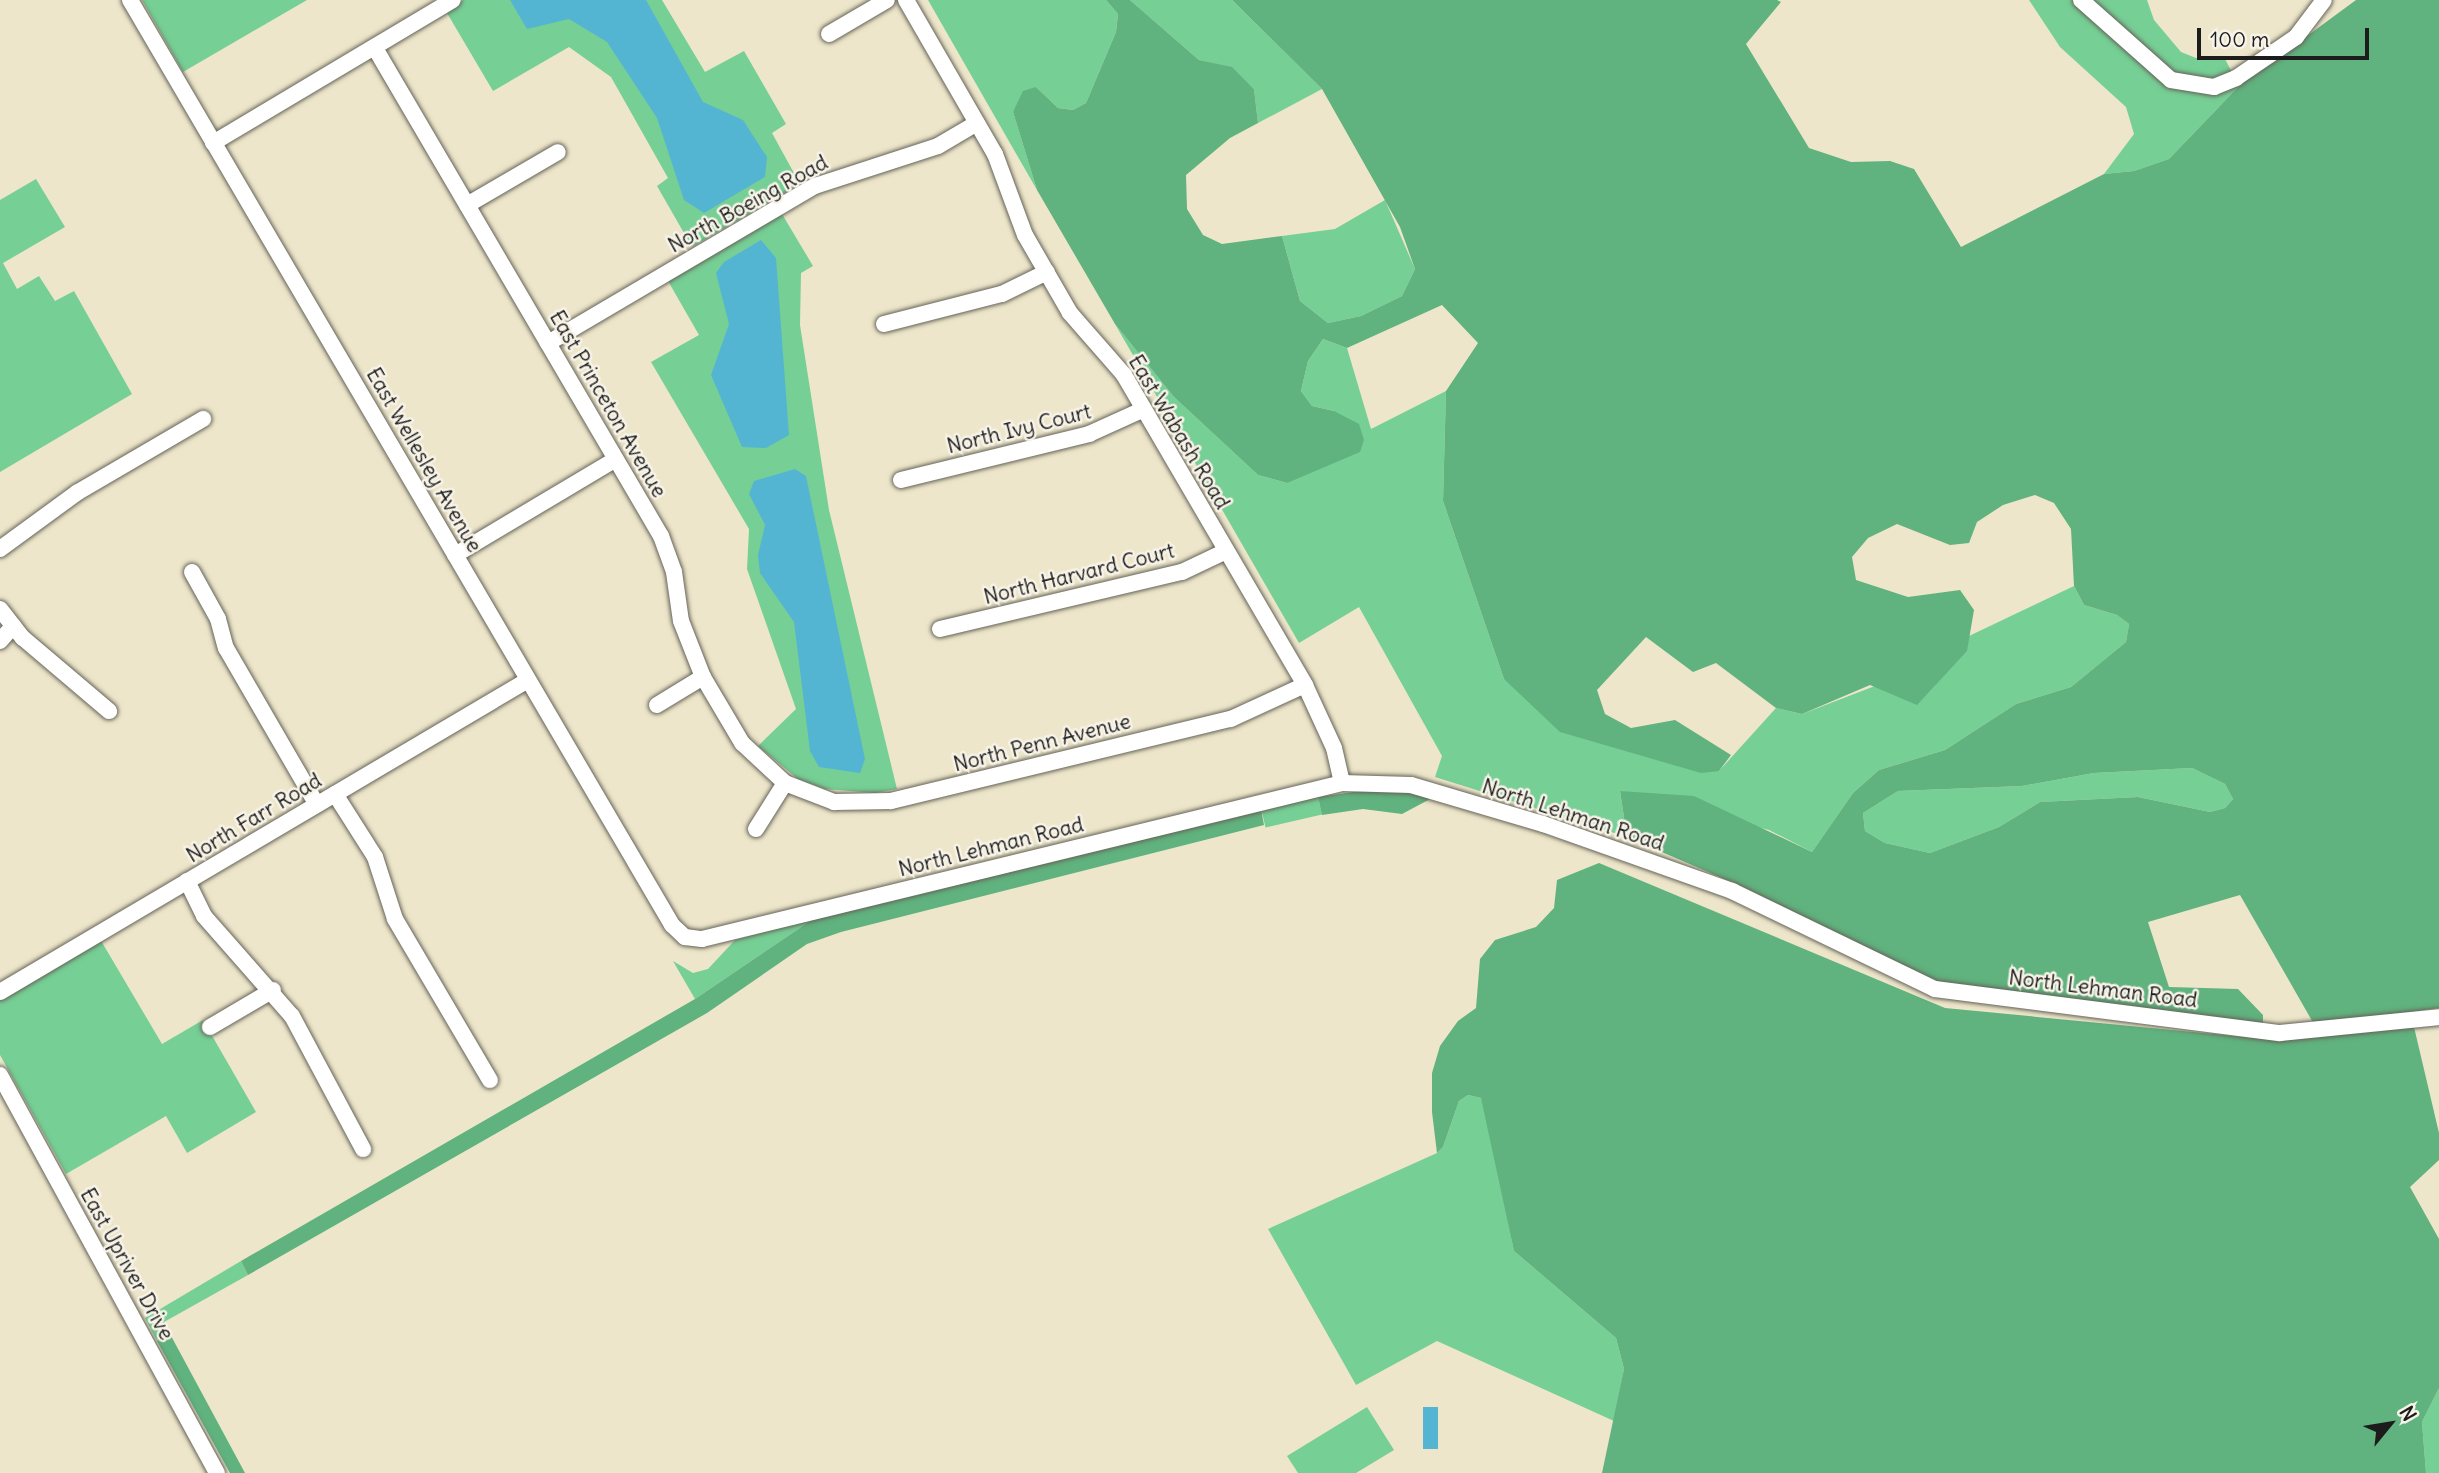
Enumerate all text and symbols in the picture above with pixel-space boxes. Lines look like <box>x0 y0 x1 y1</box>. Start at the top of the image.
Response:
scale bar <box>2201 14 2372 58</box>
text: 100 m <box>2210 26 2269 53</box>
street label: North Boeing Road <box>664 150 832 258</box>
street label: East Princeton Avenue <box>544 306 672 502</box>
street label: East Wabash Road <box>1123 350 1235 514</box>
street label: East Wellesley Avenue <box>361 363 487 557</box>
street label: North Ivy Court <box>944 399 1094 459</box>
street label: North Harvard Court <box>981 538 1177 610</box>
street label: North Penn Avenue <box>951 709 1133 777</box>
street label: North Farr Road <box>182 768 326 868</box>
street label: North Lehman Road <box>1479 774 1667 856</box>
street label: North Lehman Road <box>896 812 1086 882</box>
street label: North Lehman Road <box>2007 965 2199 1013</box>
street label: East Upriver Drive <box>75 1184 179 1344</box>
north arrow <box>2355 1389 2425 1459</box>
text: N <box>2395 1402 2422 1425</box>

